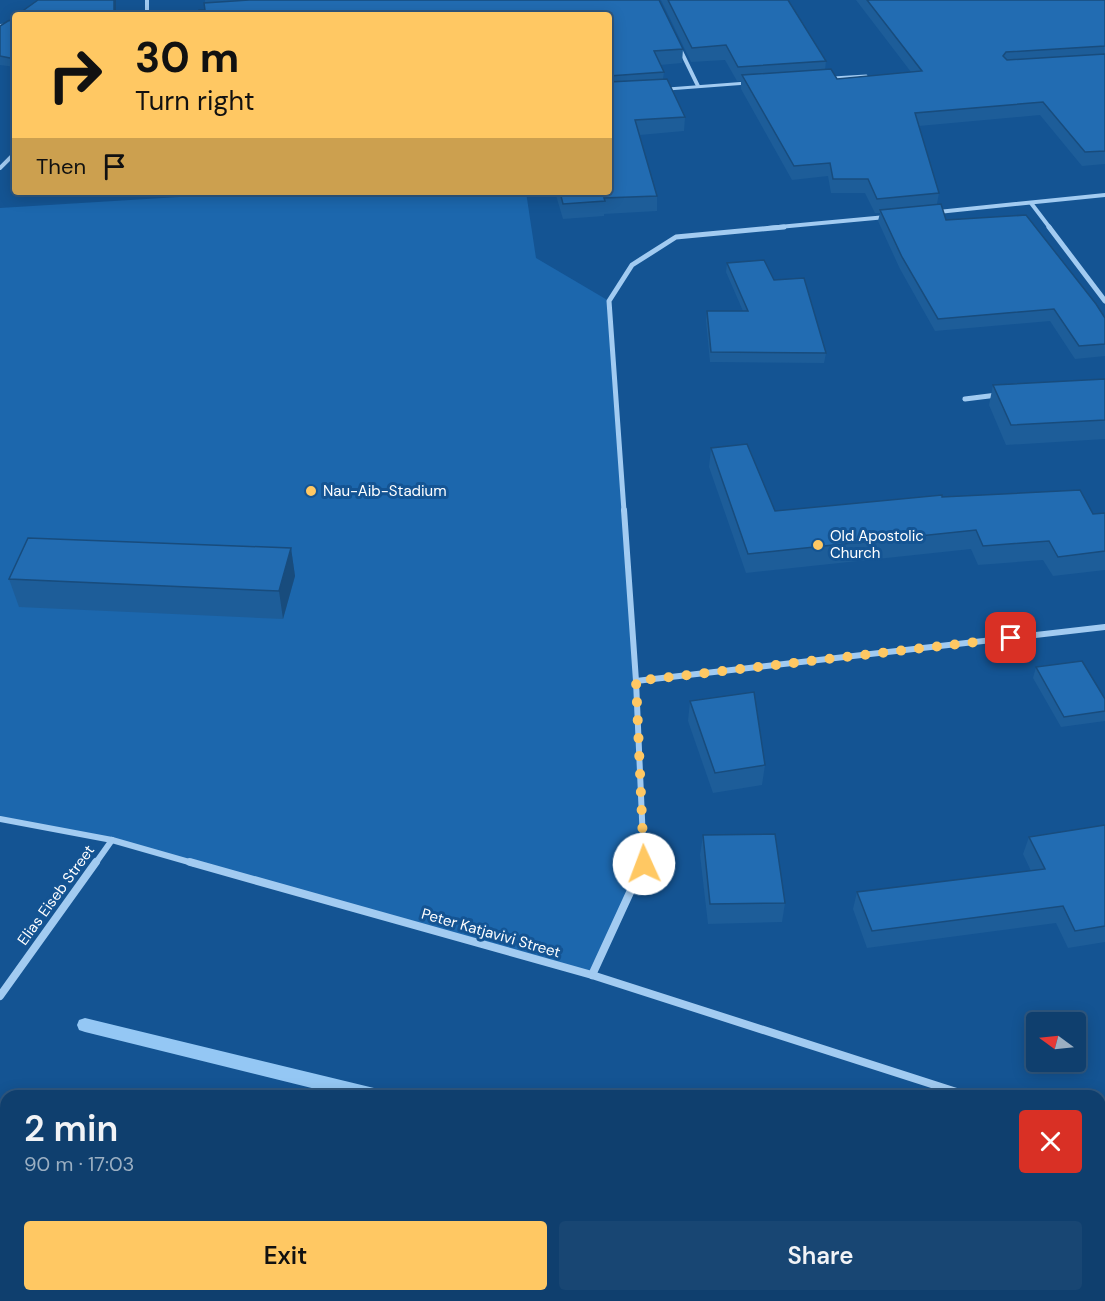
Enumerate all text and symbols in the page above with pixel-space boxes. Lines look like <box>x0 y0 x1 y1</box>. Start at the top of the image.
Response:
text: 30 m <box>135 30 239 85</box>
icon: right <box>36 36 114 114</box>
text: Turn right <box>135 83 255 118</box>
icon: arrive <box>98 150 131 183</box>
text: Then <box>36 152 86 181</box>
place label: Nau-Aib-Stadium <box>323 481 447 501</box>
marker: Nau-Aib-Stadium <box>304 484 318 498</box>
place label: Old Apostolic Church <box>830 526 924 563</box>
marker: Old Apostolic Church <box>811 538 825 552</box>
pin <box>985 612 1036 663</box>
icon: arrive <box>994 621 1027 654</box>
position arrow <box>612 832 676 896</box>
street label: Elias Eiseb Street <box>13 841 99 949</box>
street label: Peter Katjavivi Street <box>419 904 563 962</box>
north arrow <box>1026 1012 1086 1072</box>
map controls <box>1026 1012 1086 1072</box>
text: 2 min <box>24 1105 118 1152</box>
button: close <box>1019 1110 1082 1173</box>
text: 90 m · 17:03 <box>24 1151 134 1177</box>
button: Exit <box>24 1221 547 1290</box>
button: Share <box>559 1221 1082 1290</box>

